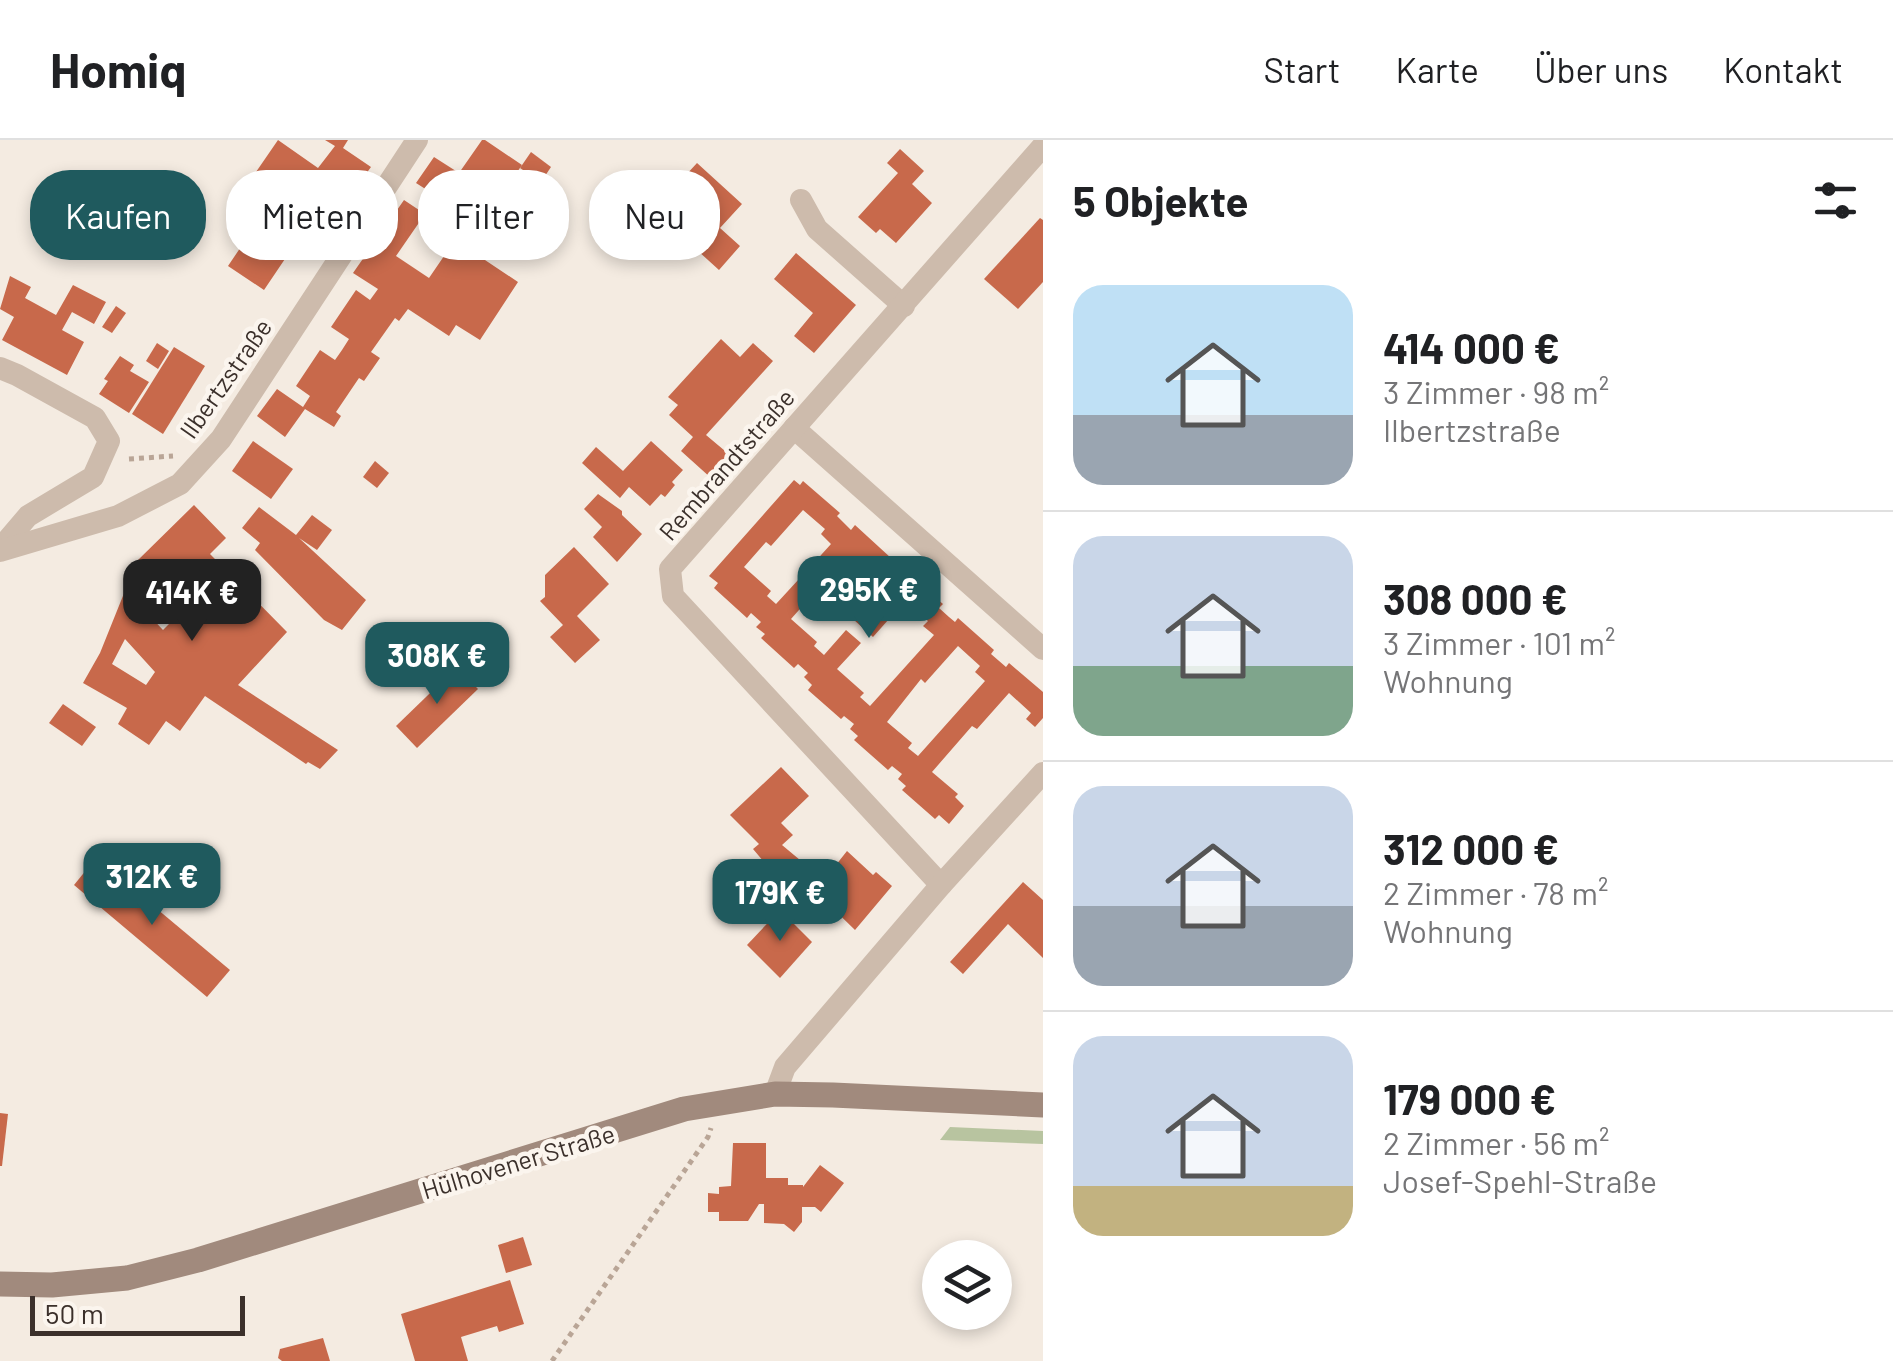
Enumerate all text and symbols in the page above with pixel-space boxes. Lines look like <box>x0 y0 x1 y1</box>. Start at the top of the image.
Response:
text: Homiq <box>50 40 186 98</box>
text: Start <box>1263 48 1341 90</box>
text: Karte <box>1396 48 1479 90</box>
text: Über uns <box>1534 48 1668 90</box>
text: Kontakt <box>1723 48 1843 90</box>
chip: Kaufen <box>30 170 206 260</box>
chip: Mieten <box>226 170 398 260</box>
chip: Filter <box>418 170 569 260</box>
chip: Neu <box>589 170 720 260</box>
icon: filters <box>1808 173 1863 228</box>
text: 5 Objekte <box>1073 175 1248 225</box>
street label: Ilbertzstraße <box>173 313 277 443</box>
text: 414 000 € <box>1383 322 1560 372</box>
icon: home <box>1153 325 1273 445</box>
text: 3 Zimmer · 98 m² <box>1383 372 1609 410</box>
street label: Rembrandtstraße <box>652 382 800 546</box>
text: Ilbertzstraße <box>1383 410 1561 448</box>
pin: 295K € <box>788 556 950 641</box>
pin: 414K € <box>111 559 273 644</box>
text: 295K € <box>820 569 918 607</box>
text: 414K € <box>145 572 239 610</box>
text: 308 000 € <box>1383 573 1568 623</box>
icon: home <box>1153 576 1273 696</box>
pin: 308K € <box>356 622 518 707</box>
text: 3 Zimmer · 101 m² <box>1383 623 1615 661</box>
text: 308K € <box>387 635 487 673</box>
text: Wohnung <box>1383 661 1513 699</box>
text: 312 000 € <box>1383 823 1559 873</box>
icon: home <box>1153 826 1273 946</box>
pin: 312K € <box>71 843 233 928</box>
text: 312K € <box>105 856 199 894</box>
pin: 179K € <box>699 859 861 944</box>
text: 179K € <box>735 872 825 910</box>
text: 2 Zimmer · 78 m² <box>1383 873 1608 911</box>
text: Wohnung <box>1383 911 1513 949</box>
text: 179 000 € <box>1383 1073 1556 1123</box>
icon: home <box>1153 1076 1273 1196</box>
street label: Hülhovener Straße <box>418 1117 618 1205</box>
text: 2 Zimmer · 56 m² <box>1383 1123 1609 1161</box>
text: Josef-Spehl-Straße <box>1383 1161 1657 1199</box>
map controls <box>922 1240 1012 1330</box>
button: layers <box>922 1240 1012 1330</box>
scale bar <box>30 1291 245 1336</box>
text: 50 m <box>45 1296 104 1330</box>

